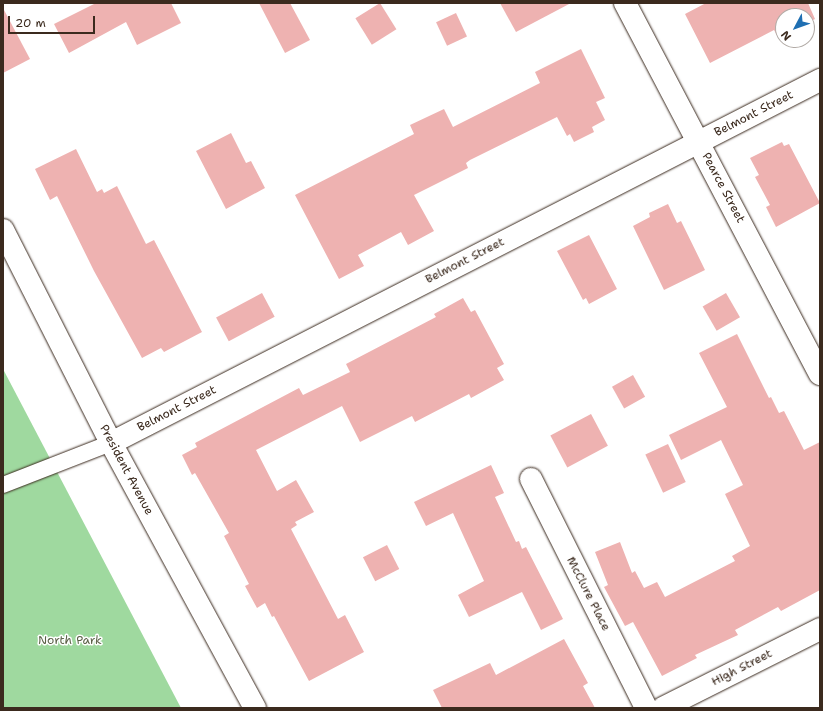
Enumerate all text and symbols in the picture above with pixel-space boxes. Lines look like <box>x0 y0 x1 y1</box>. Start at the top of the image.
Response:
scale bar <box>10 8 97 34</box>
north arrow <box>775 8 815 48</box>
text: 20 m <box>15 15 46 31</box>
text: N <box>778 27 795 44</box>
street label: Belmont Street <box>712 88 796 140</box>
street label: Pearce Street <box>698 150 748 226</box>
street label: Belmont Street <box>423 235 507 287</box>
street label: Belmont Street <box>135 383 219 435</box>
street label: President Avenue <box>96 422 156 518</box>
street label: McClure Place <box>563 555 613 633</box>
park label: North Park <box>38 634 102 648</box>
street label: High Street <box>709 647 775 689</box>

